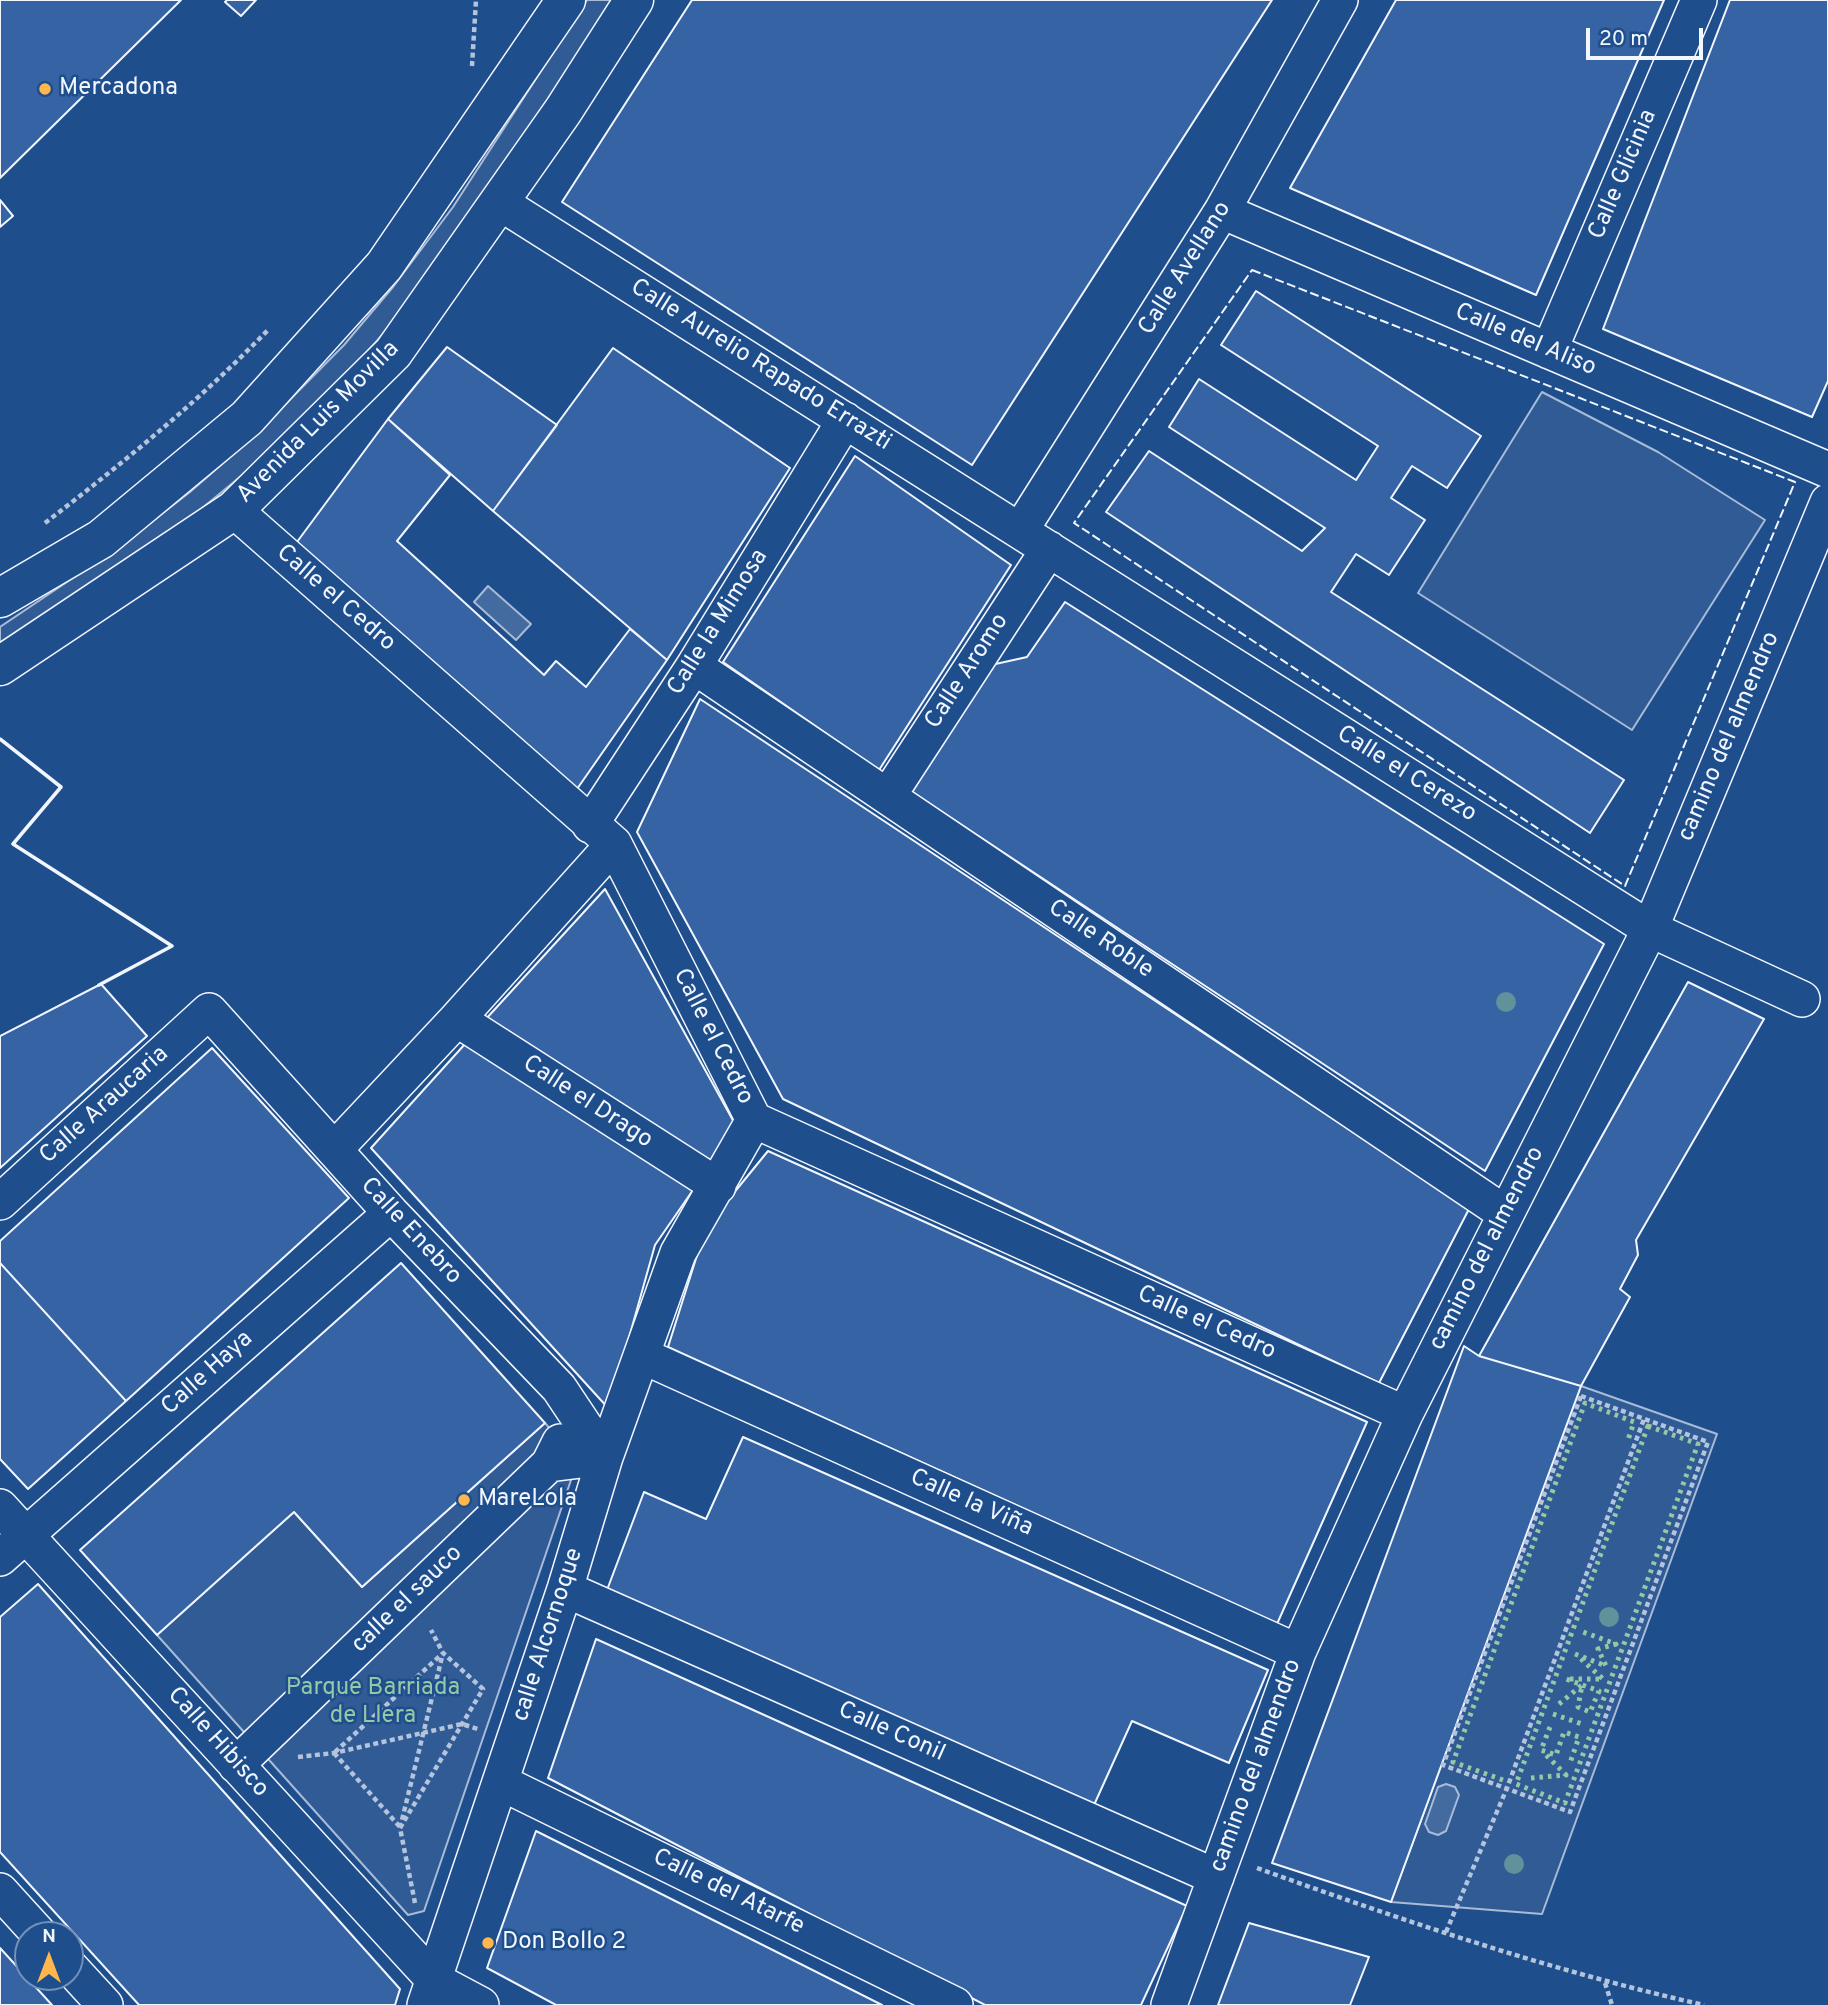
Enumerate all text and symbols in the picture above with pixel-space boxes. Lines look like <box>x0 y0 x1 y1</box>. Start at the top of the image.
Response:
scale bar <box>1590 14 1707 58</box>
text: 20 m <box>1599 26 1648 53</box>
place label: Mercadona <box>59 75 178 103</box>
marker: Mercadona <box>37 81 53 97</box>
street label: Calle Glicinia <box>1584 106 1664 244</box>
street label: Calle Avellano <box>1133 197 1239 341</box>
street label: Calle Aurelio Rapado Errazti <box>624 274 896 458</box>
street label: Calle del Aliso <box>1450 298 1600 384</box>
street label: Avenida Luis Movilla <box>232 336 406 510</box>
street label: Calle el Cedro <box>269 539 401 659</box>
street label: Calle la Mimosa <box>663 545 775 701</box>
street label: Calle Aromo <box>920 609 1016 735</box>
street label: camino del almendro <box>1673 628 1787 846</box>
street label: Calle el Cerezo <box>1331 721 1481 829</box>
street label: Calle Roble <box>1042 894 1158 986</box>
street label: Calle el Cedro <box>665 964 759 1110</box>
street label: Calle Araucaria <box>35 1041 175 1171</box>
street label: Calle el Drago <box>517 1050 657 1156</box>
street label: camino del almendro <box>1424 1142 1552 1356</box>
street label: Calle Enebro <box>353 1173 467 1291</box>
street label: Calle el Cedro <box>1132 1281 1280 1367</box>
street label: Calle Haya <box>156 1326 260 1422</box>
street label: Calle la Viña <box>905 1464 1037 1544</box>
place label: MareLola <box>478 1486 577 1514</box>
marker: MareLola <box>456 1492 472 1508</box>
street label: calle el sauco <box>347 1540 469 1660</box>
street label: calle Alcornoque <box>507 1545 591 1725</box>
street label: camino del almendro <box>1205 1656 1309 1876</box>
park label: Parque Barriada de Llera <box>286 1675 460 1731</box>
street label: Calle Hibisco <box>160 1682 274 1804</box>
street label: Calle Conil <box>833 1697 949 1769</box>
street label: Calle del Atarfe <box>647 1844 809 1942</box>
north arrow <box>14 1921 84 1991</box>
text: N <box>42 1925 56 1949</box>
place label: Don Bollo 2 <box>502 1929 626 1957</box>
marker: Don Bollo 2 <box>480 1935 496 1951</box>

